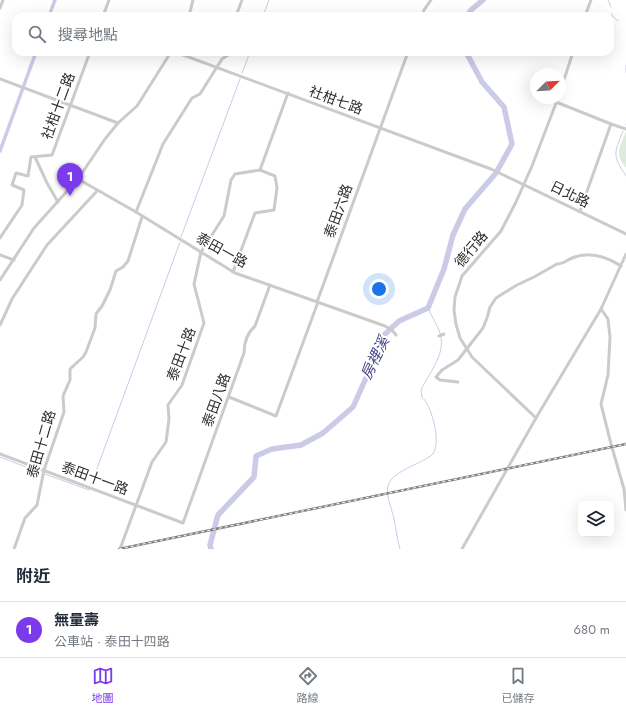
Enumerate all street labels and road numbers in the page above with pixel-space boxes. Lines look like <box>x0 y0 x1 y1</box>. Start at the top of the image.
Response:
street label: 社柑十二路 <box>37 70 79 142</box>
street label: 社柑七路 <box>306 81 366 119</box>
street label: 日北路 <box>547 176 593 212</box>
street label: 泰田六路 <box>319 181 357 241</box>
street label: 德行路 <box>450 226 492 272</box>
street label: 泰田一路 <box>193 228 251 272</box>
street label: 泰田十路 <box>162 324 200 384</box>
street label: 泰田八路 <box>197 370 235 430</box>
street label: 泰田十二路 <box>22 408 60 480</box>
street label: 泰田十一路 <box>59 457 131 499</box>

